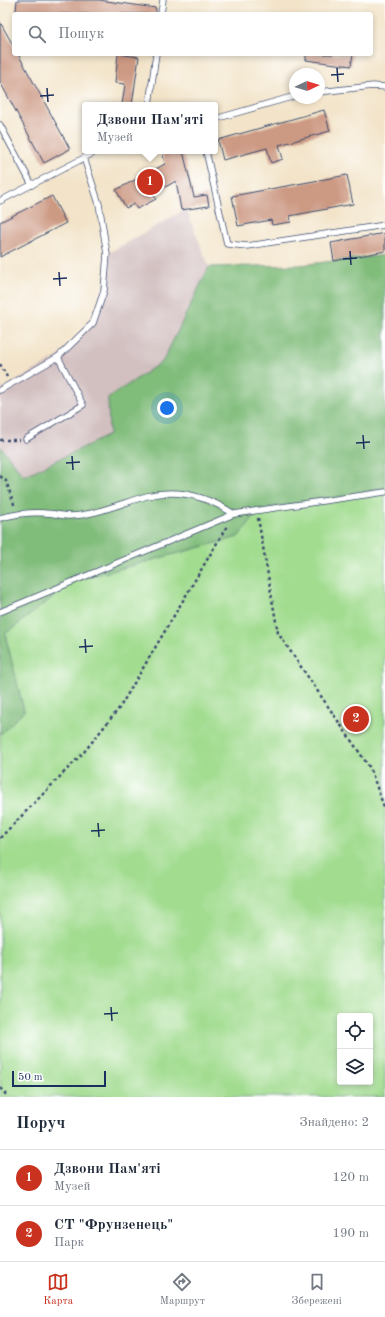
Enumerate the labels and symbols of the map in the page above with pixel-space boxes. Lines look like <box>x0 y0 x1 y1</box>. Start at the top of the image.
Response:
north arrow <box>289 68 325 104</box>
pin: 1 <box>137 167 163 197</box>
your location <box>157 398 177 418</box>
pin: 2 <box>343 704 369 734</box>
scale bar <box>12 1069 106 1088</box>

